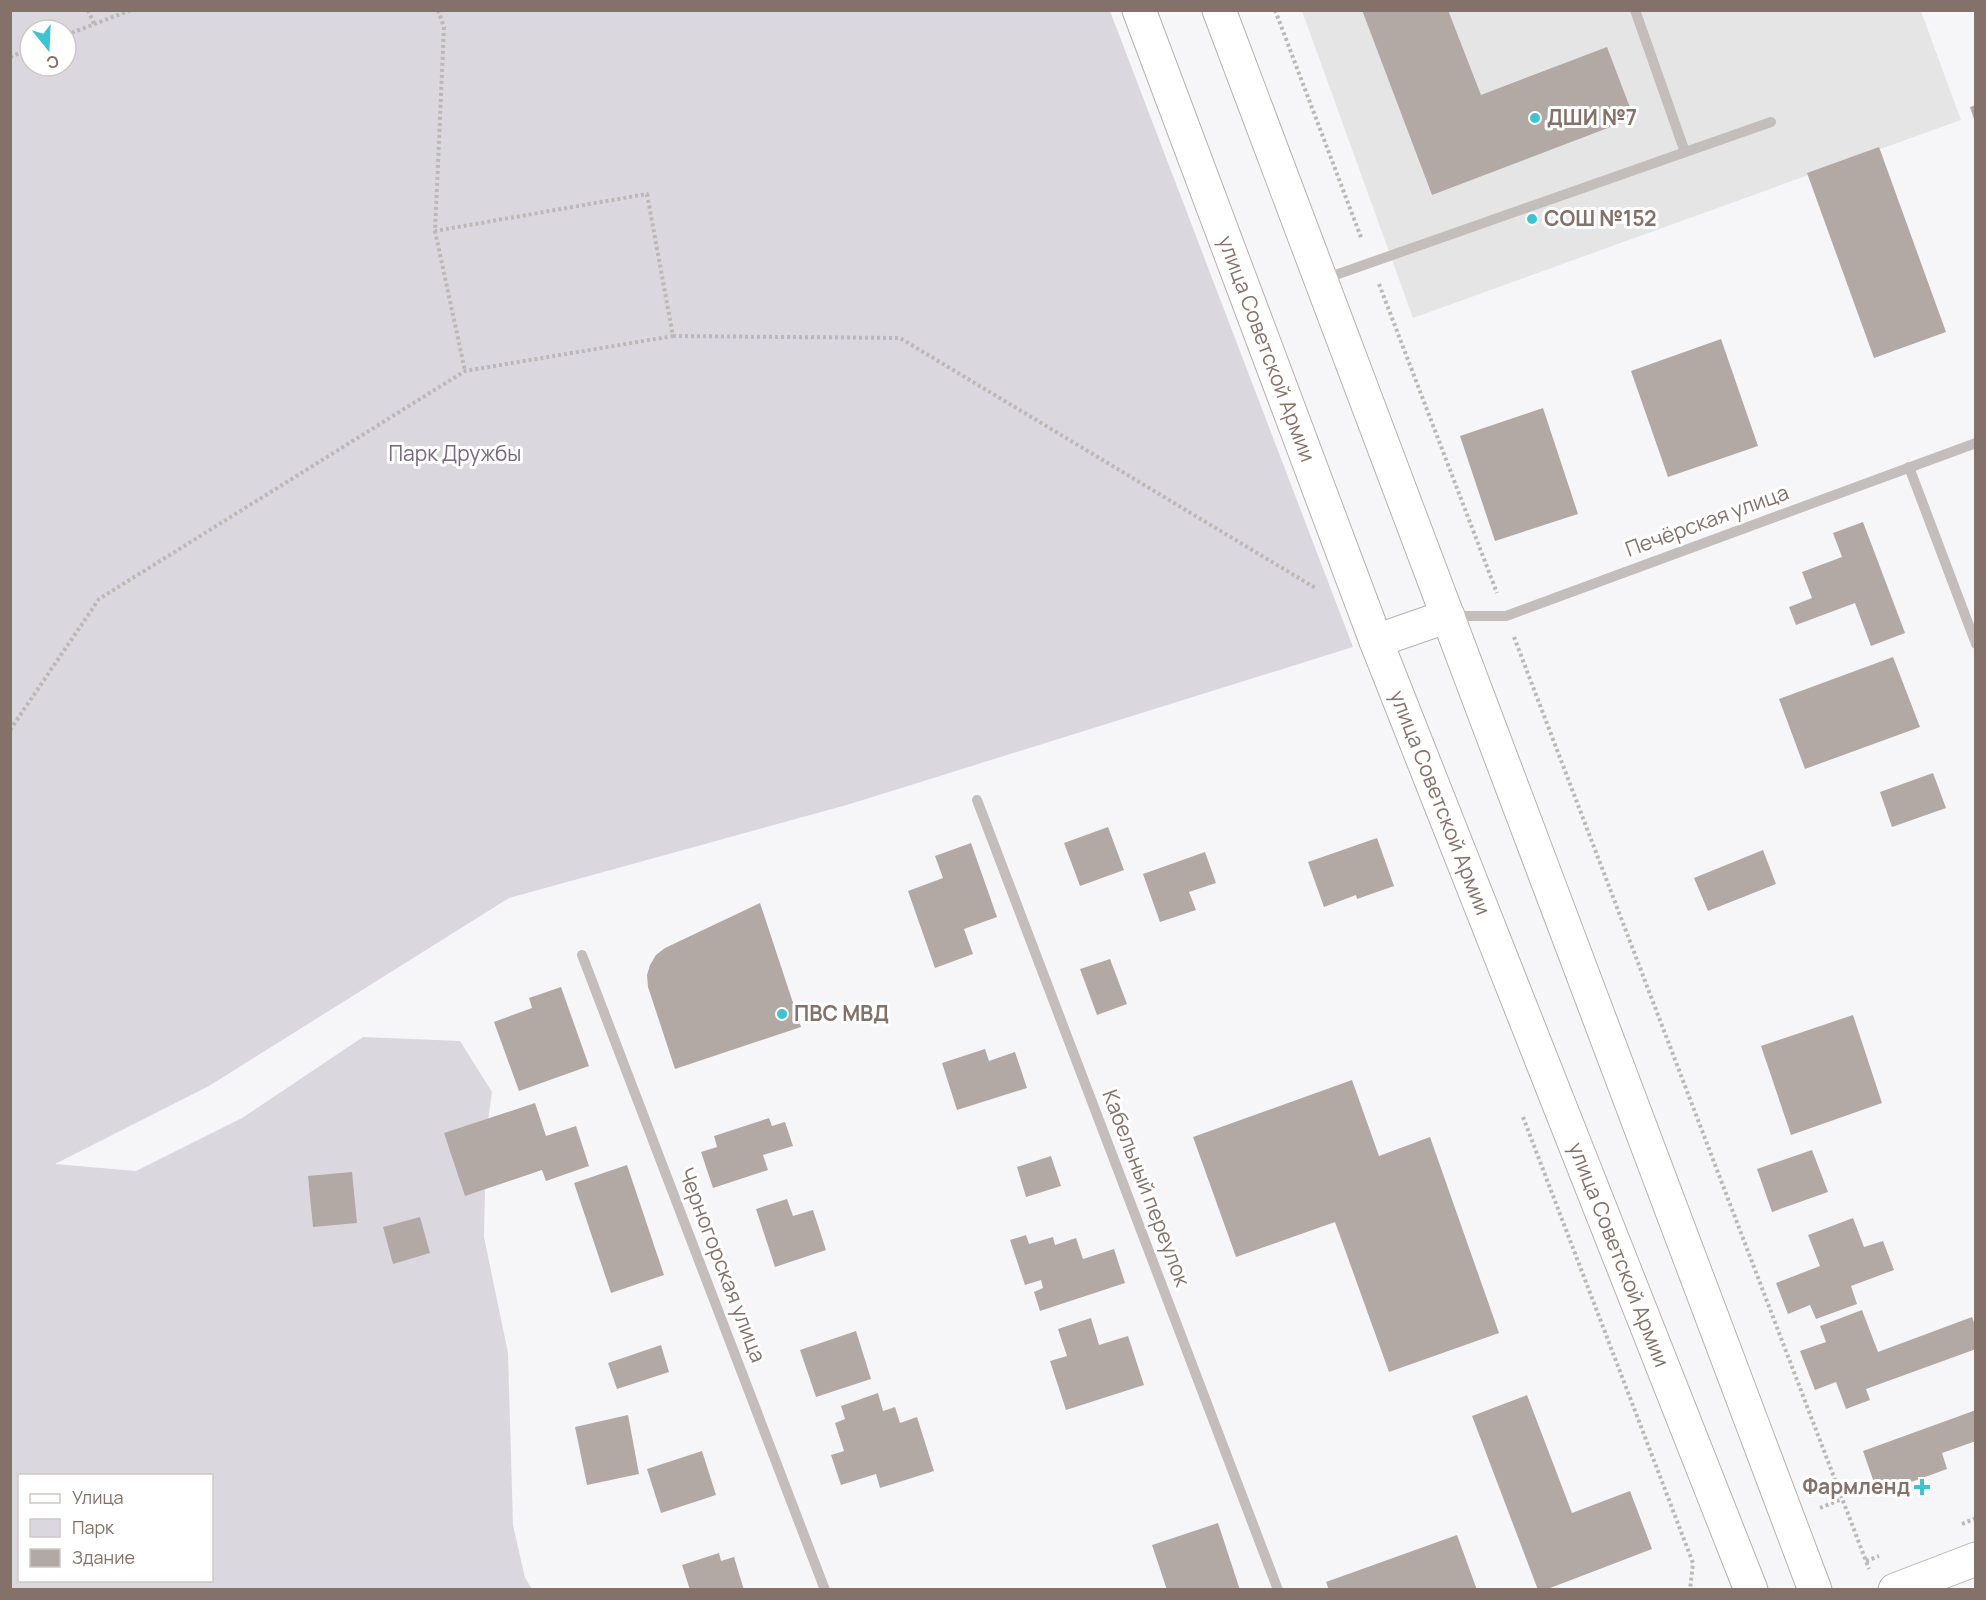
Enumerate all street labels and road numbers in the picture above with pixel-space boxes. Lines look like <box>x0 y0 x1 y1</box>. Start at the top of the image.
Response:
street label: улица Советской Армии <box>1212 232 1322 466</box>
street label: Печёрская улица <box>1621 478 1792 563</box>
street label: улица Советской Армии <box>1384 686 1498 919</box>
street label: Кабельный переулок <box>1096 1085 1198 1291</box>
street label: улица Советской Армии <box>1562 1138 1676 1371</box>
street label: Черногорская улица <box>673 1163 773 1366</box>

